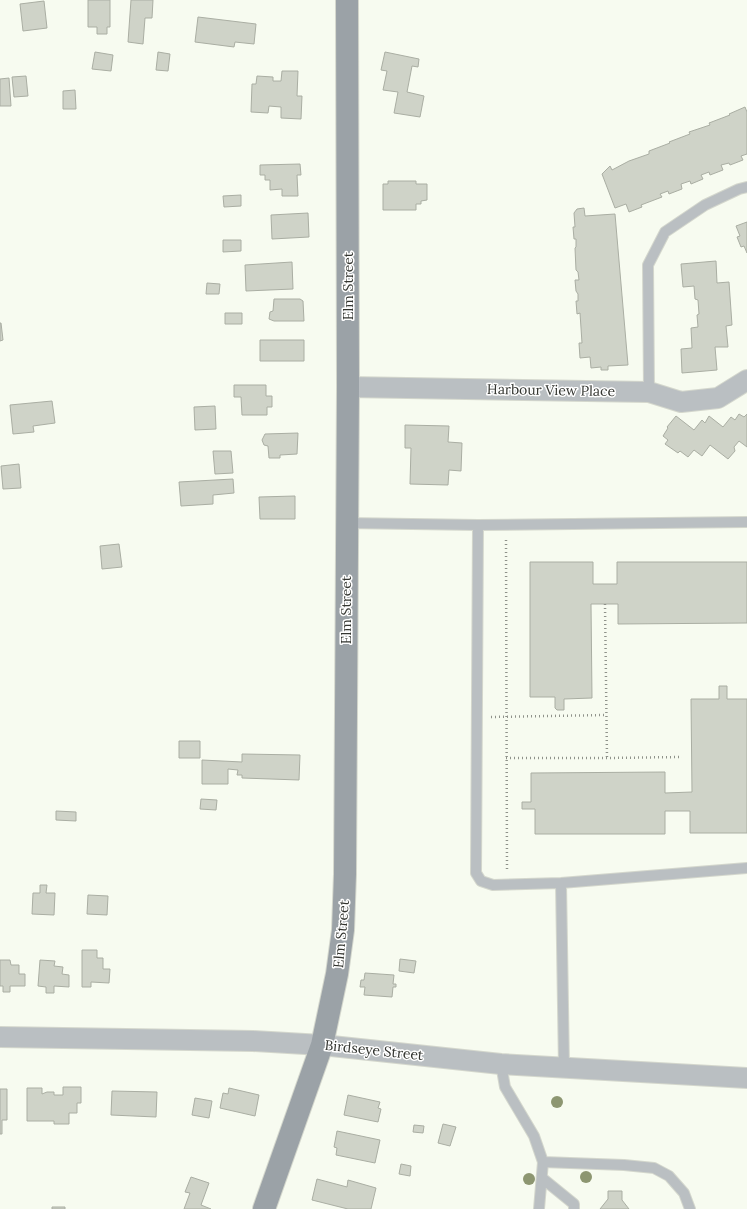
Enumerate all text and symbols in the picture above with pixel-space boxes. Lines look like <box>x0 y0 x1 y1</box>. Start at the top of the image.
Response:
street label: Elm Street <box>339 251 357 320</box>
street label: Harbour View Place <box>487 380 616 400</box>
street label: Elm Street <box>337 575 355 644</box>
street label: Elm Street <box>329 899 353 969</box>
street label: Birdseye Street <box>324 1036 425 1064</box>

